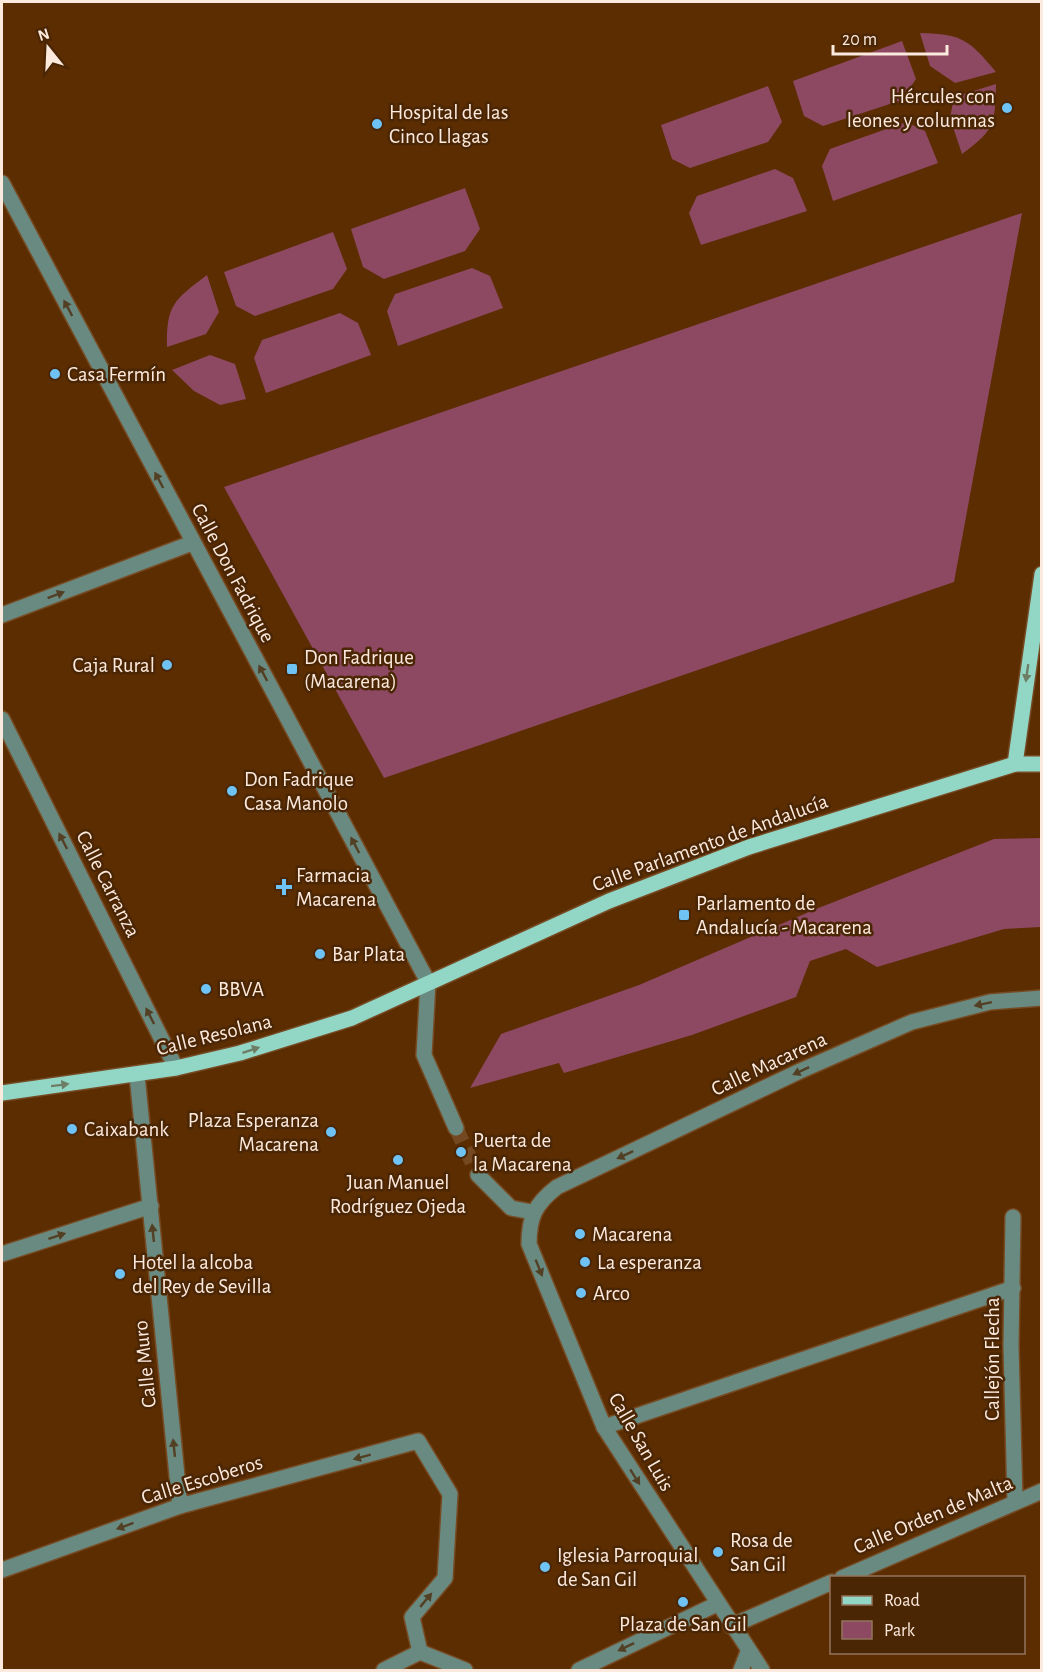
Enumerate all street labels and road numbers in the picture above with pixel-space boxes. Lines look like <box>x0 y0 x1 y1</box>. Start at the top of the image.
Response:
street label: Calle Don Fadrique <box>188 500 278 646</box>
street label: Calle Parlamento de Andalucía <box>589 790 831 895</box>
street label: Calle Carranza <box>72 827 144 941</box>
street label: Calle Resolana <box>154 1010 274 1059</box>
street label: Calle Macarena <box>708 1028 830 1100</box>
street label: Callejón Flecha <box>982 1297 1003 1421</box>
street label: Calle Muro <box>130 1319 160 1409</box>
street label: Calle San Luis <box>604 1389 678 1495</box>
street label: Calle Escoberos <box>139 1452 265 1508</box>
street label: Calle Orden de Malta <box>850 1472 1016 1558</box>

